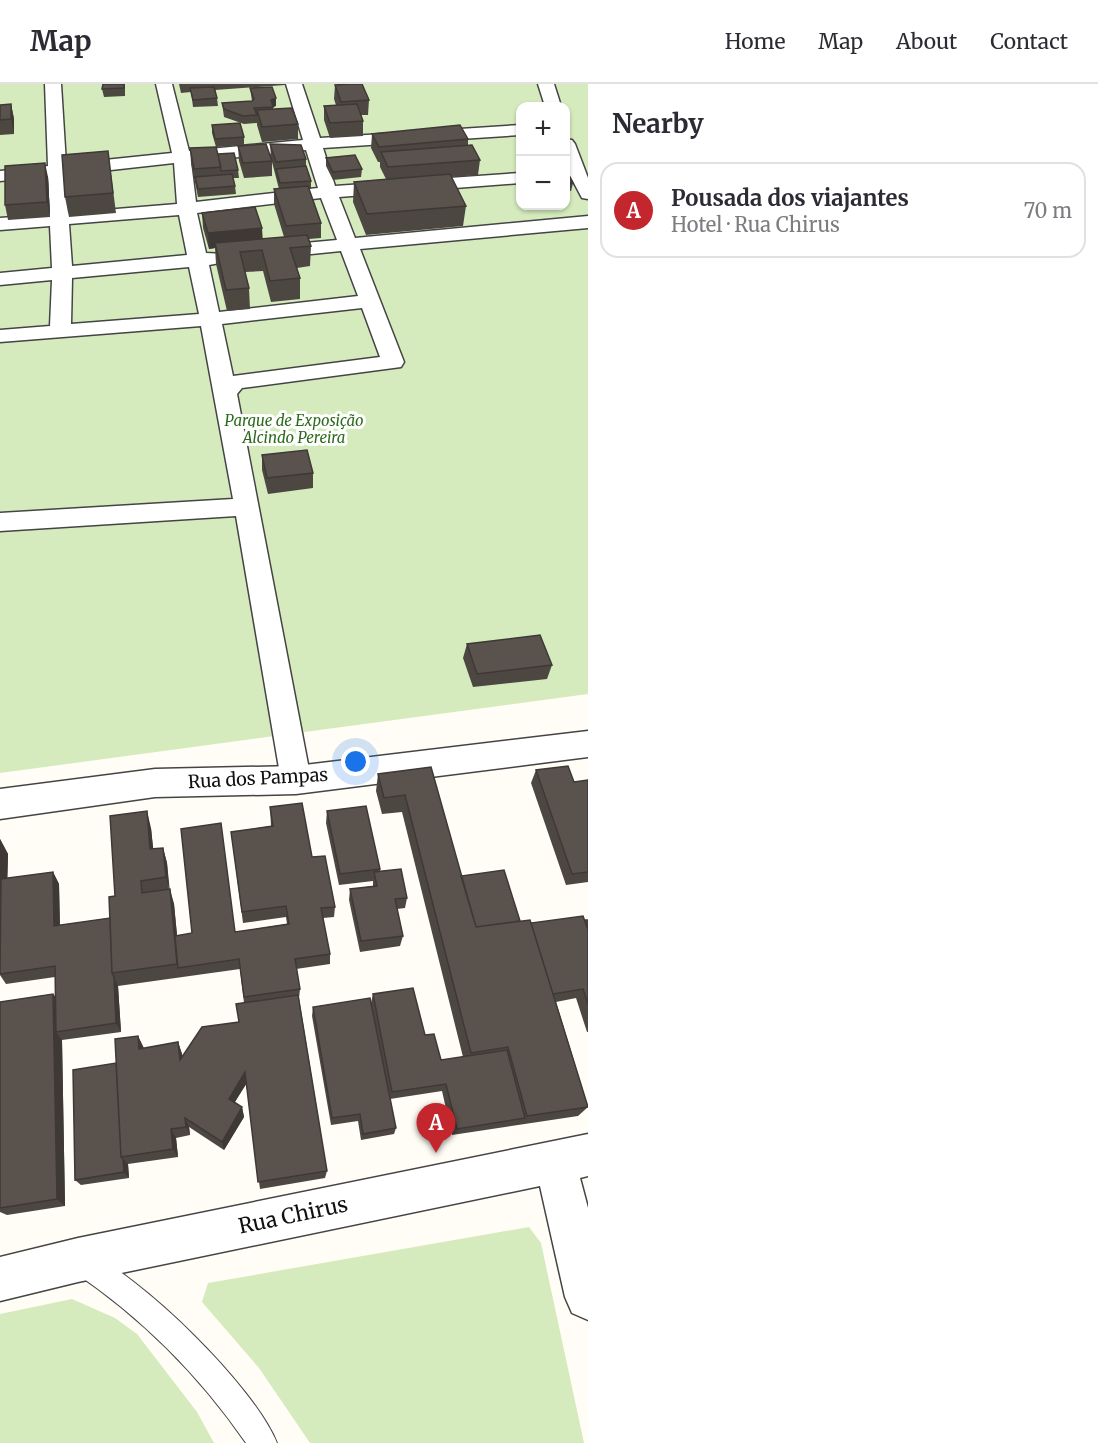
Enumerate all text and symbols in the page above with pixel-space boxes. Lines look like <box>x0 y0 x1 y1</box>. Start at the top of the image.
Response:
text: Map <box>30 23 92 59</box>
text: Home <box>725 28 785 55</box>
text: Map <box>818 28 863 55</box>
text: About <box>896 28 957 55</box>
text: Contact <box>990 28 1068 55</box>
map controls <box>516 102 570 210</box>
button: + <box>516 102 570 156</box>
text: Nearby <box>612 107 704 140</box>
button: − <box>516 156 570 210</box>
text: Pousada dos viajantes <box>671 184 909 212</box>
text: A <box>626 198 641 223</box>
text: 70 m <box>1024 198 1072 223</box>
text: Hotel · Rua Chirus <box>671 212 840 237</box>
park label: Parque de Exposição Alcindo Pereira <box>225 411 363 447</box>
your location <box>341 747 370 776</box>
street label: Rua dos Pampas <box>187 763 329 793</box>
pin: A <box>416 1104 456 1153</box>
street label: Rua Chirus <box>236 1190 350 1240</box>

